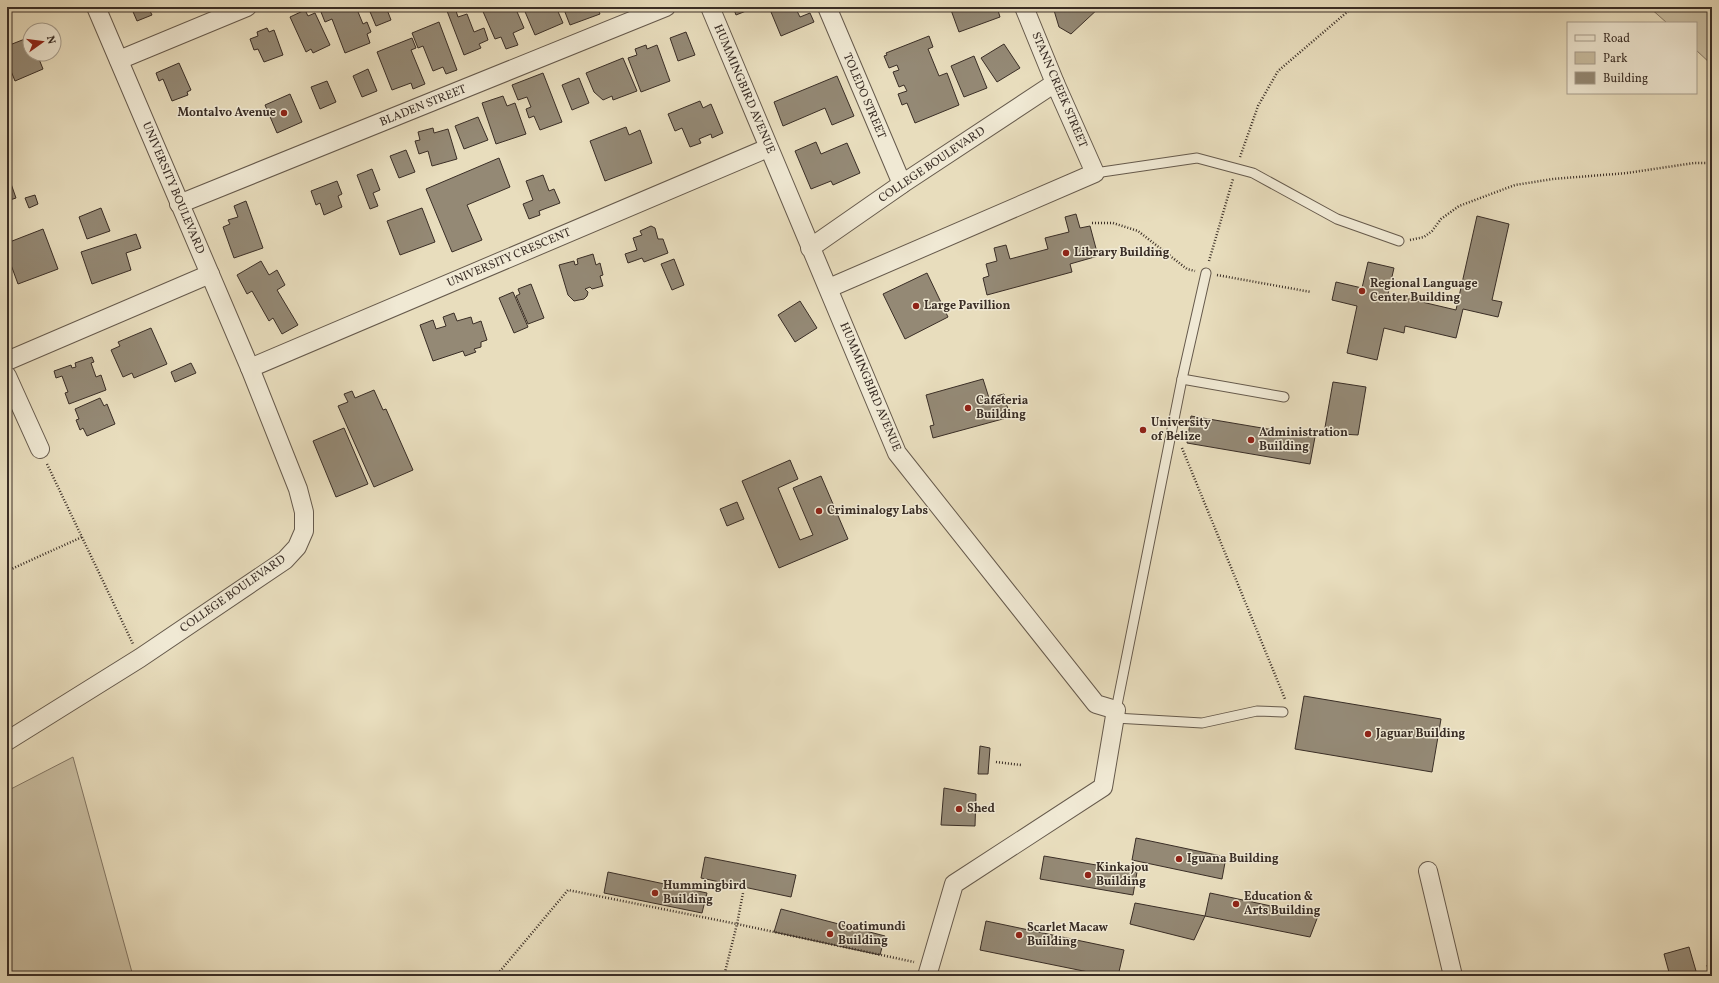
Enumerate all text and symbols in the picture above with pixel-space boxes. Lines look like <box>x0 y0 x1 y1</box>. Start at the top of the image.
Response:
north arrow <box>22 22 62 62</box>
street label: HUMMINGBIRD AVENUE <box>710 22 778 156</box>
legend <box>1567 22 1697 94</box>
street label: STANN CREEK STREET <box>1027 30 1091 150</box>
text: Road <box>1603 31 1630 47</box>
text: N <box>42 34 58 46</box>
street label: TOLEDO STREET <box>839 51 889 141</box>
text: Park <box>1603 51 1628 67</box>
text: Building <box>1603 71 1648 87</box>
street label: BLADEN STREET <box>377 81 469 131</box>
place label: Montalvo Avenue <box>178 105 276 121</box>
marker: Montalvo Avenue <box>279 108 289 118</box>
street label: UNIVERSITY BOULEVARD <box>138 119 208 257</box>
street label: COLLEGE BOULEVARD <box>876 123 989 207</box>
street label: UNIVERSITY CRESCENT <box>445 225 573 291</box>
place label: Library Building <box>1074 245 1170 261</box>
marker: Library Building <box>1061 248 1071 258</box>
place label: Regional Language Center Building <box>1370 276 1478 306</box>
marker: Regional Language Center Building <box>1357 286 1367 296</box>
place label: Large Pavillion <box>924 298 1010 314</box>
marker: Large Pavillion <box>911 301 921 311</box>
street label: HUMMINGBIRD AVENUE <box>836 320 904 454</box>
place label: Cafeteria Building <box>976 393 1029 423</box>
marker: Cafeteria Building <box>963 403 973 413</box>
place label: University of Belize <box>1151 415 1211 445</box>
marker: University of Belize <box>1138 425 1148 435</box>
place label: Administration Building <box>1259 425 1348 455</box>
marker: Administration Building <box>1246 435 1256 445</box>
place label: Criminalogy Labs <box>827 503 928 519</box>
marker: Criminalogy Labs <box>814 506 824 516</box>
street label: COLLEGE BOULEVARD <box>177 551 289 637</box>
place label: Jaguar Building <box>1375 726 1466 742</box>
marker: Jaguar Building <box>1363 729 1373 739</box>
place label: Shed <box>967 801 995 817</box>
marker: Shed <box>954 804 964 814</box>
place label: Iguana Building <box>1187 851 1279 867</box>
marker: Iguana Building <box>1174 854 1184 864</box>
place label: Kinkajou Building <box>1096 860 1149 890</box>
marker: Kinkajou Building <box>1083 870 1093 880</box>
place label: Hummingbird Building <box>663 878 747 908</box>
marker: Hummingbird Building <box>650 888 660 898</box>
place label: Education & Arts Building <box>1244 889 1321 919</box>
marker: Education & Arts Building <box>1231 899 1241 909</box>
place label: Coatimundi Building <box>838 919 906 949</box>
place label: Scarlet Macaw Building <box>1027 920 1109 950</box>
marker: Coatimundi Building <box>825 929 835 939</box>
marker: Scarlet Macaw Building <box>1014 930 1024 940</box>

